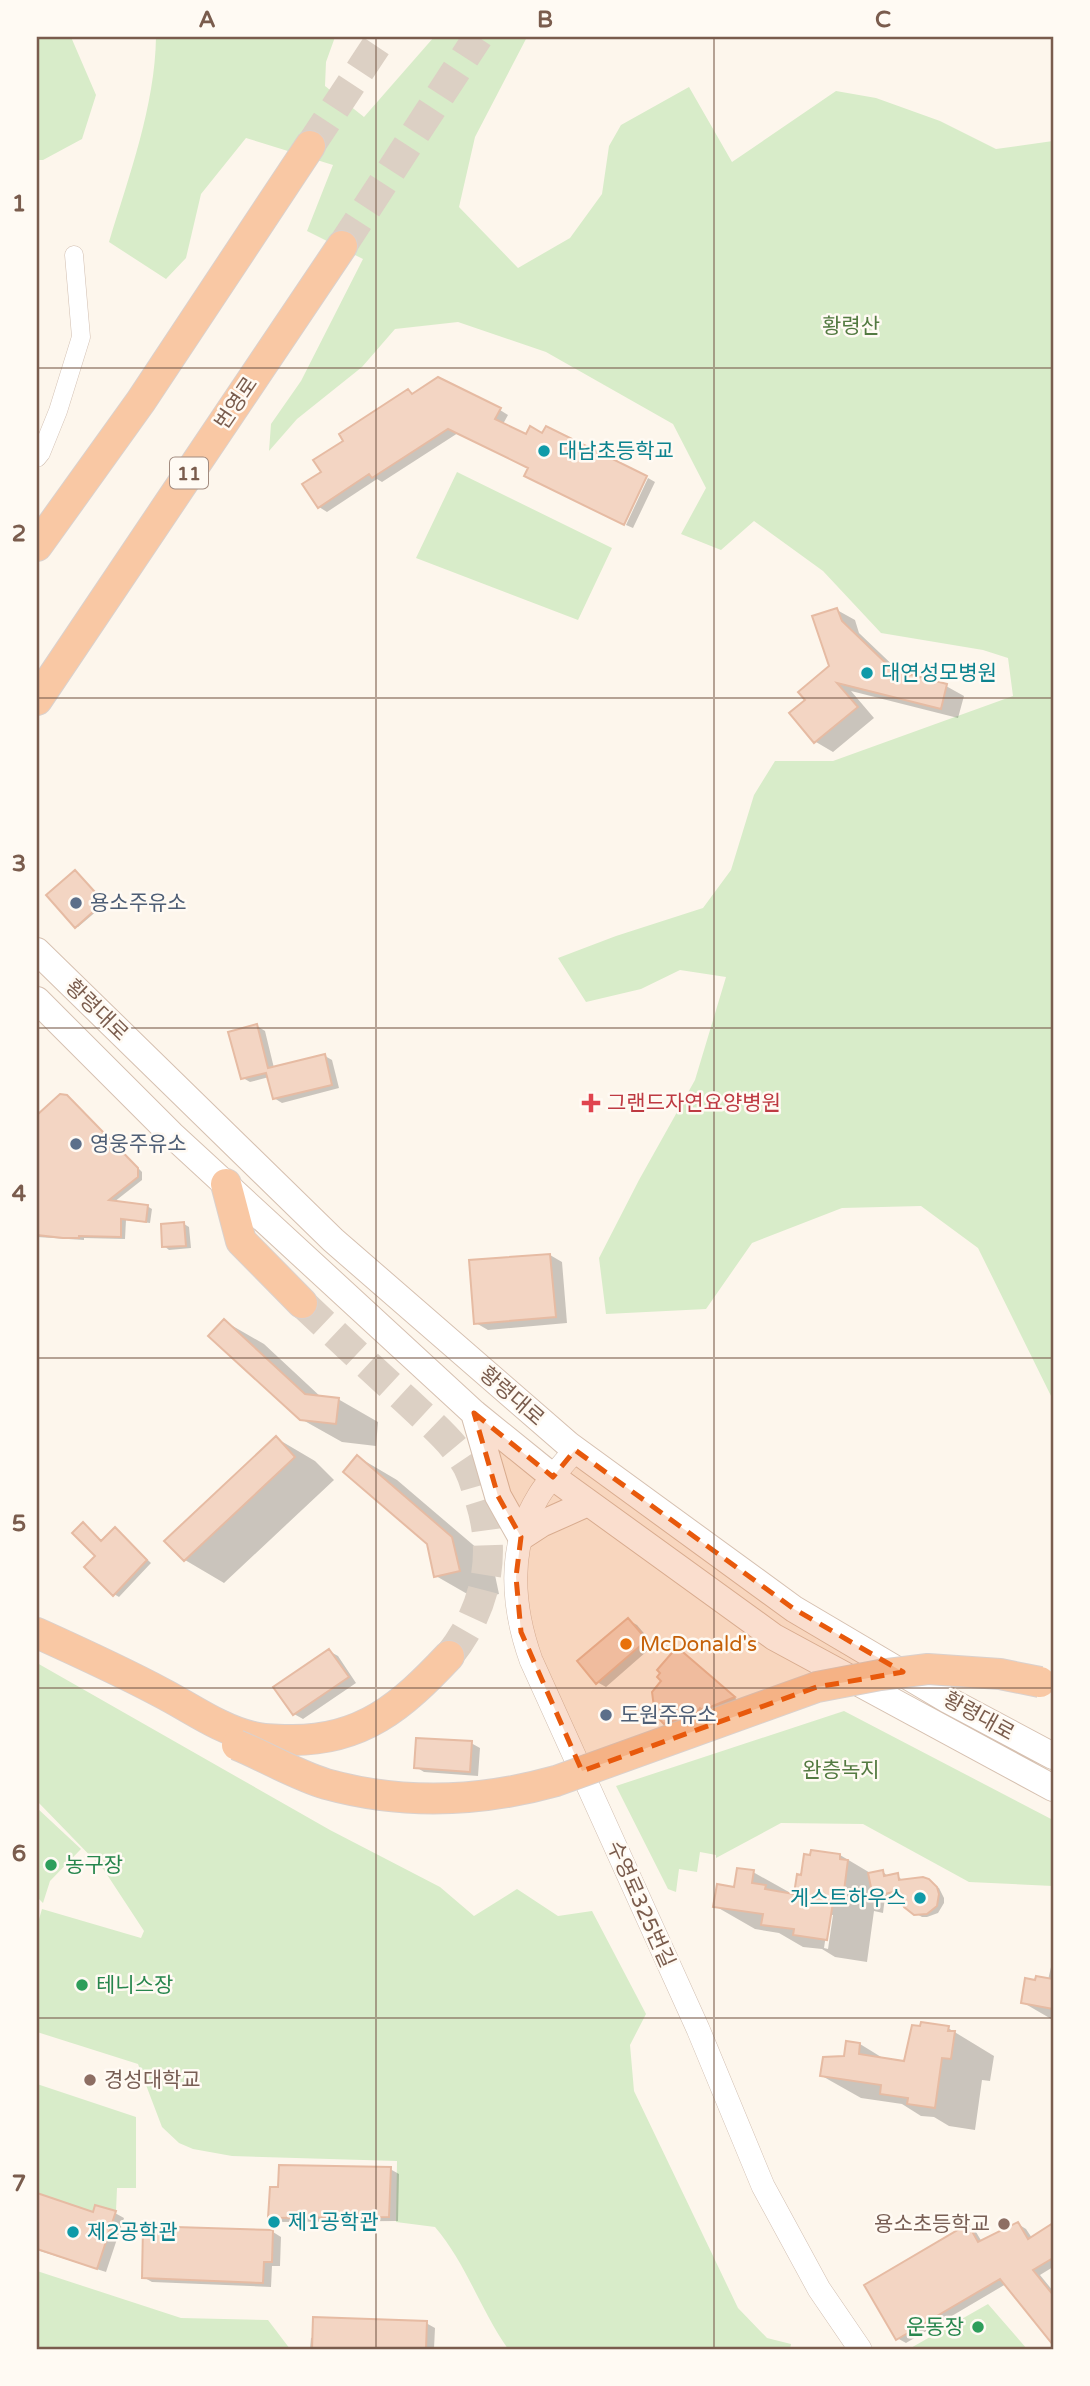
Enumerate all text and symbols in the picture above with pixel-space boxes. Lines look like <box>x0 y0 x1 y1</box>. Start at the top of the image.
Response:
text: A <box>198 6 216 34</box>
text: B <box>537 6 553 34</box>
text: C <box>875 6 891 34</box>
text: 1 <box>12 190 26 218</box>
park label: 황령산 <box>822 314 880 339</box>
street label: 번영로 <box>210 372 263 434</box>
place label: 대남초등학교 <box>558 439 674 464</box>
marker: 대남초등학교 <box>536 443 552 459</box>
road number: 11 <box>170 458 208 488</box>
text: 2 <box>12 520 26 548</box>
place label: 대연성모병원 <box>881 661 997 686</box>
marker: 대연성모병원 <box>859 665 875 681</box>
text: 3 <box>12 850 26 878</box>
place label: 용소주유소 <box>90 891 187 916</box>
marker: 용소주유소 <box>68 895 84 911</box>
street label: 황령대로 <box>60 975 133 1046</box>
place label: 그랜드자연요양병원 <box>607 1091 781 1116</box>
marker: 그랜드자연요양병원 <box>581 1093 601 1113</box>
place label: 영웅주유소 <box>90 1132 187 1157</box>
marker: 영웅주유소 <box>68 1136 84 1152</box>
text: 4 <box>12 1180 27 1208</box>
street label: 황령대로 <box>474 1362 549 1431</box>
text: 5 <box>12 1510 26 1538</box>
place label: McDonald's <box>640 1632 757 1657</box>
marker: McDonald's <box>618 1636 634 1652</box>
street label: 황령대로 <box>939 1687 1019 1746</box>
place label: 도원주유소 <box>620 1703 717 1728</box>
marker: 도원주유소 <box>598 1707 614 1723</box>
park label: 완층녹지 <box>802 1758 880 1783</box>
street label: 수영로325번길 <box>601 1837 680 1971</box>
text: 6 <box>12 1840 26 1868</box>
place label: 농구장 <box>65 1853 123 1878</box>
marker: 농구장 <box>43 1857 59 1873</box>
place label: 게스트하우스 <box>790 1886 906 1911</box>
marker: 게스트하우스 <box>912 1890 928 1906</box>
place label: 테니스장 <box>96 1973 173 1998</box>
marker: 테니스장 <box>74 1977 90 1993</box>
place label: 경성대학교 <box>104 2068 201 2093</box>
marker: 경성대학교 <box>82 2072 98 2088</box>
text: 7 <box>12 2170 26 2198</box>
place label: 제1공학관 <box>288 2210 378 2235</box>
place label: 용소초등학교 <box>874 2212 990 2237</box>
marker: 제1공학관 <box>266 2214 282 2230</box>
marker: 용소초등학교 <box>996 2216 1012 2232</box>
place label: 제2공학관 <box>87 2220 177 2245</box>
marker: 제2공학관 <box>65 2224 81 2240</box>
place label: 운동장 <box>906 2315 964 2340</box>
marker: 운동장 <box>970 2319 986 2335</box>

